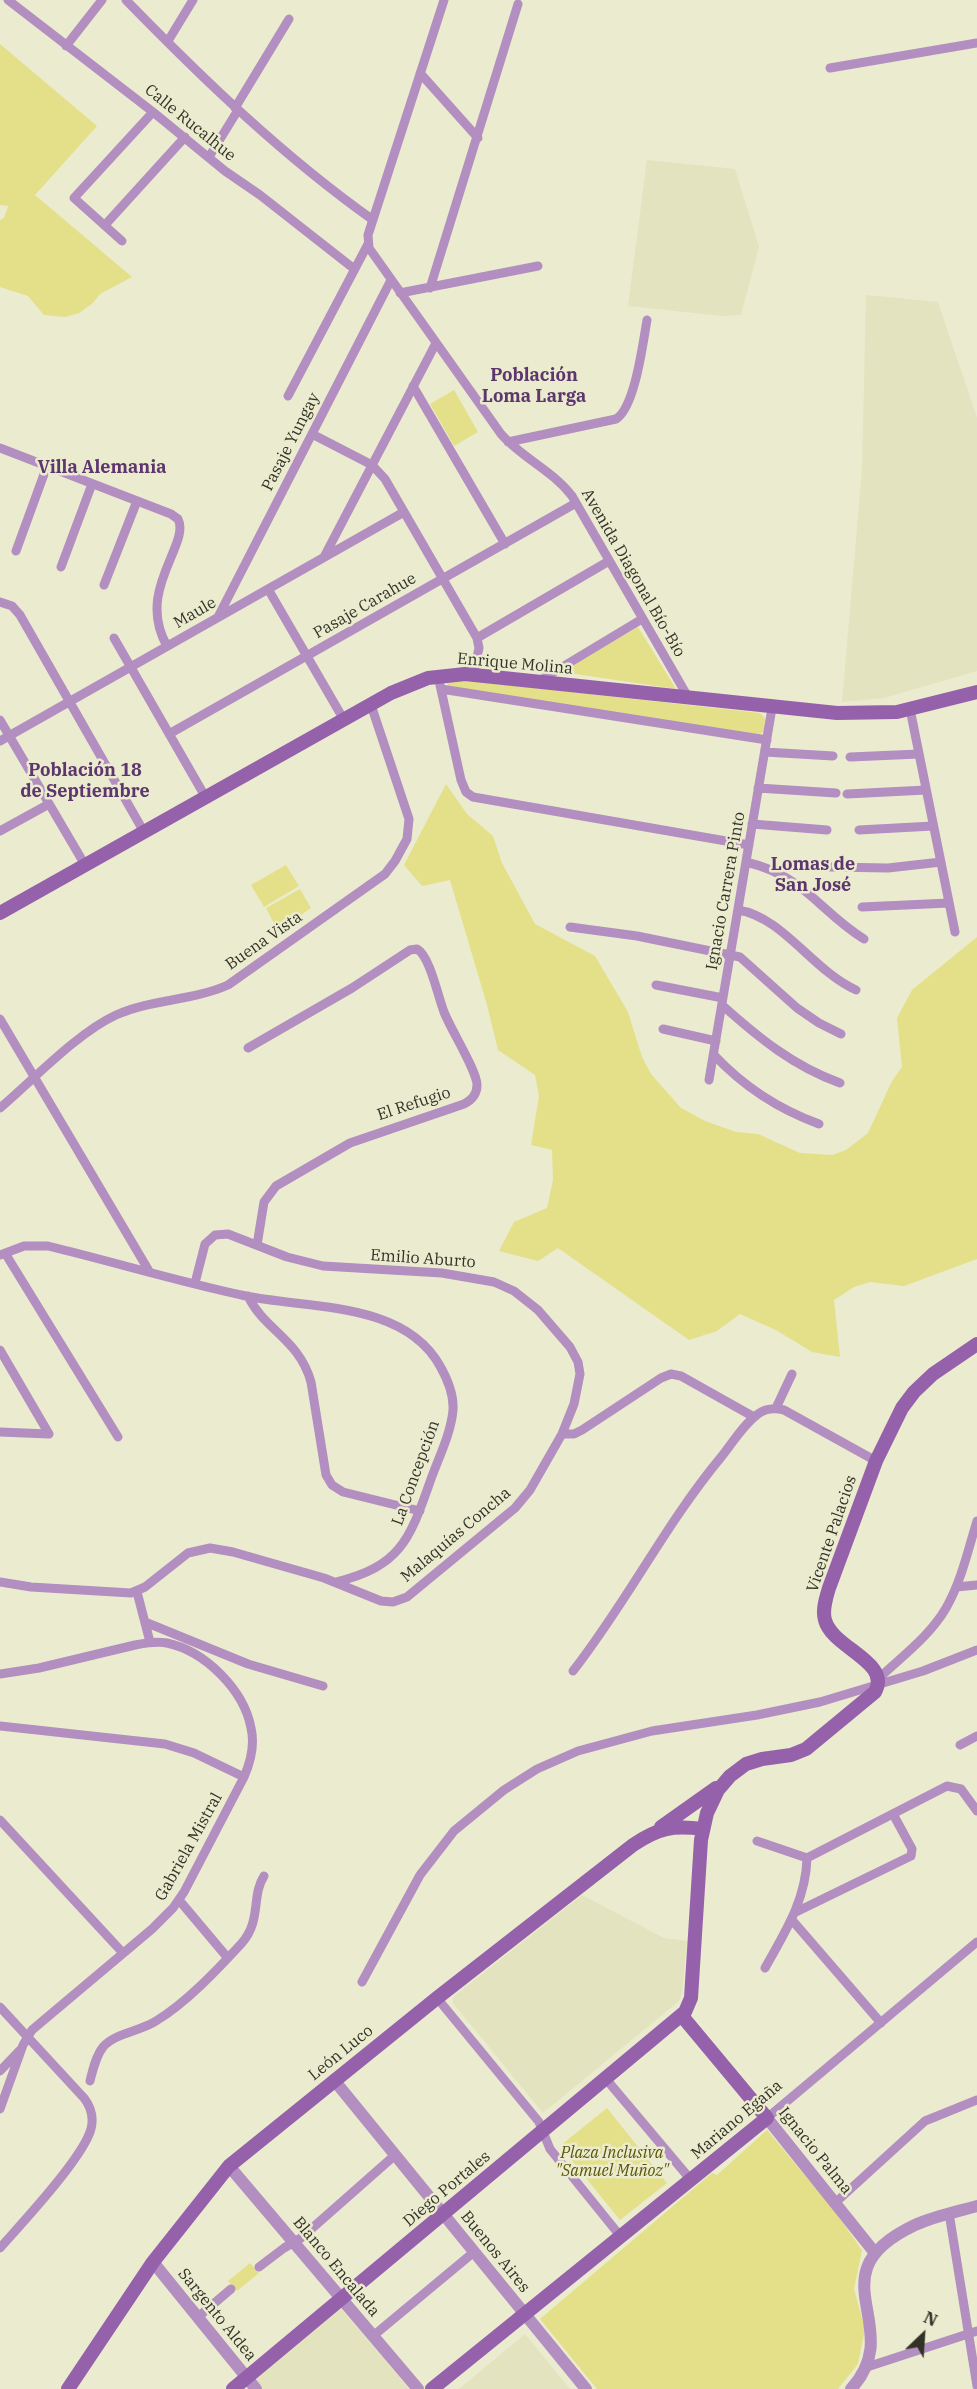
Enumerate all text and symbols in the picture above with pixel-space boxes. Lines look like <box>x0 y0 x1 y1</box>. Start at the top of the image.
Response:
street label: Calle Rucalhue <box>141 80 239 166</box>
district label: Población Loma Larga <box>482 365 586 407</box>
street label: Pasaje Yungay <box>258 390 324 494</box>
district label: Villa Alemania <box>38 457 166 479</box>
street label: Avenida Diagonal Bío-Bío <box>577 485 689 661</box>
street label: Pasaje Carahue <box>310 569 420 643</box>
street label: Maule <box>170 593 220 633</box>
street label: Enrique Molina <box>456 649 574 679</box>
district label: Población 18 de Septiembre <box>20 760 150 802</box>
street label: Ignacio Carrera Pinto <box>703 810 749 972</box>
district label: Lomas de San José <box>771 854 855 896</box>
street label: Buena Vista <box>222 908 306 974</box>
street label: El Refugio <box>375 1083 453 1125</box>
street label: Emilio Aburto <box>370 1246 476 1272</box>
street label: La Concepción <box>388 1418 444 1528</box>
street label: Vicente Palacios <box>803 1473 861 1595</box>
street label: Malaquías Concha <box>397 1483 515 1587</box>
street label: Gabriela Mistral <box>151 1790 227 1904</box>
street label: León Luco <box>305 2021 377 2085</box>
street label: Mariano Egaña <box>688 2076 786 2164</box>
street label: Ignacio Palma <box>774 2104 856 2198</box>
park label: Plaza Inclusiva "Samuel Muñoz" <box>555 2143 669 2181</box>
street label: Diego Portales <box>400 2147 494 2231</box>
street label: Buenos Aires <box>456 2207 534 2297</box>
street label: Blanco Encalada <box>289 2213 383 2321</box>
street label: Sargento Aldea <box>174 2265 260 2365</box>
north arrow <box>893 2305 953 2365</box>
text: N <box>921 2307 941 2330</box>

